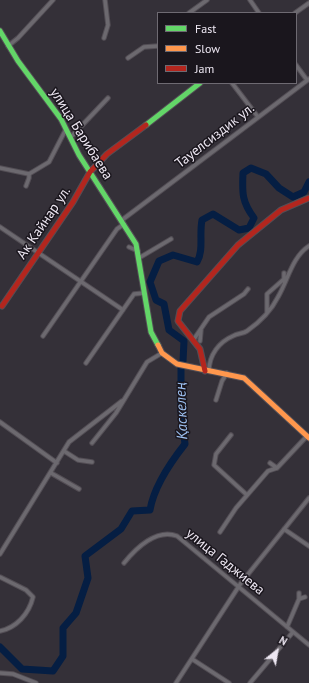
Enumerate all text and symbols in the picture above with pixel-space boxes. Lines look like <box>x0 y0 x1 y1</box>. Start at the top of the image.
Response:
legend <box>157 12 297 84</box>
text: Fast <box>195 21 216 36</box>
text: Slow <box>195 41 220 56</box>
text: Jam <box>195 61 214 76</box>
street label: улица Барибаева <box>46 85 116 183</box>
street label: Тауелсиздик ул. <box>172 100 258 172</box>
street label: Ак Кайнар ул. <box>14 184 74 262</box>
water label: Қаскелең <box>172 382 192 440</box>
street label: улица Гаджиева <box>182 525 268 599</box>
north arrow <box>257 631 297 671</box>
text: N <box>276 633 290 649</box>

